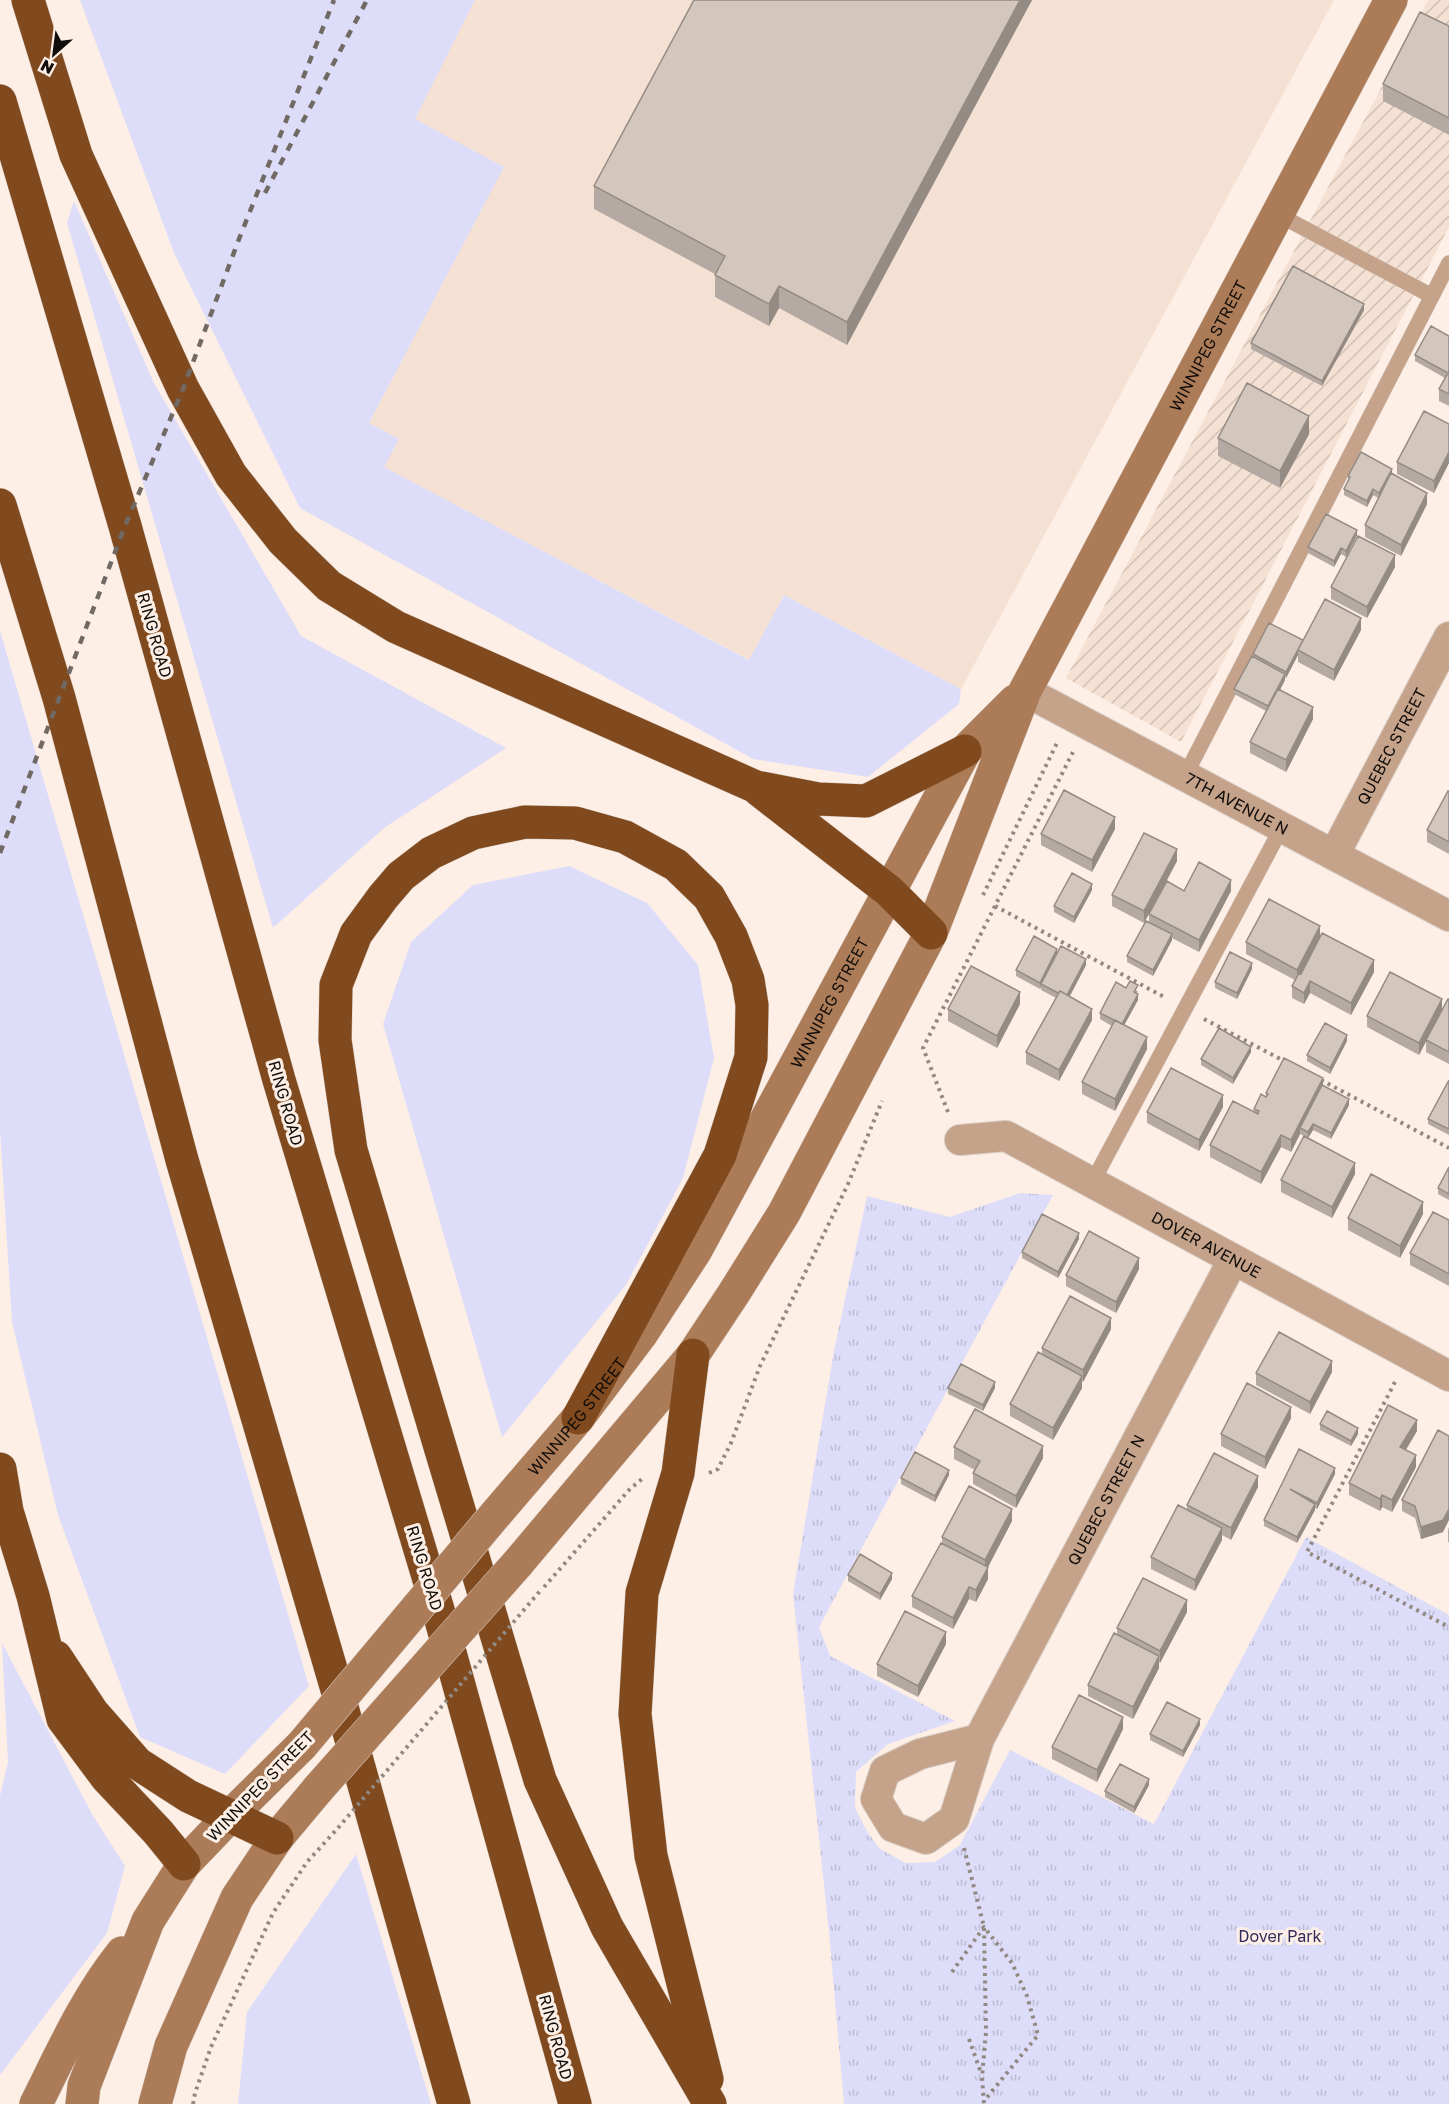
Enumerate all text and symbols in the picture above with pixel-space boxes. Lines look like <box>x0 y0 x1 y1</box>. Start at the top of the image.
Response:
north arrow <box>24 24 84 84</box>
text: N <box>37 56 57 79</box>
street label: WINNIPEG STREET <box>1165 277 1251 415</box>
street label: RING ROAD <box>133 590 177 680</box>
street label: QUEBEC STREET <box>1352 684 1430 808</box>
street label: 7TH AVENUE N <box>1182 768 1292 839</box>
street label: WINNIPEG STREET <box>786 934 873 1072</box>
street label: RING ROAD <box>264 1058 308 1148</box>
street label: DOVER AVENUE <box>1148 1207 1265 1282</box>
street label: WINNIPEG STREET <box>523 1353 630 1480</box>
street label: QUEBEC STREET N <box>1063 1431 1149 1569</box>
street label: RING ROAD <box>403 1523 447 1613</box>
street label: WINNIPEG STREET <box>202 1727 318 1845</box>
park label: Dover Park <box>1238 1926 1322 1946</box>
street label: RING ROAD <box>535 1992 577 2082</box>

